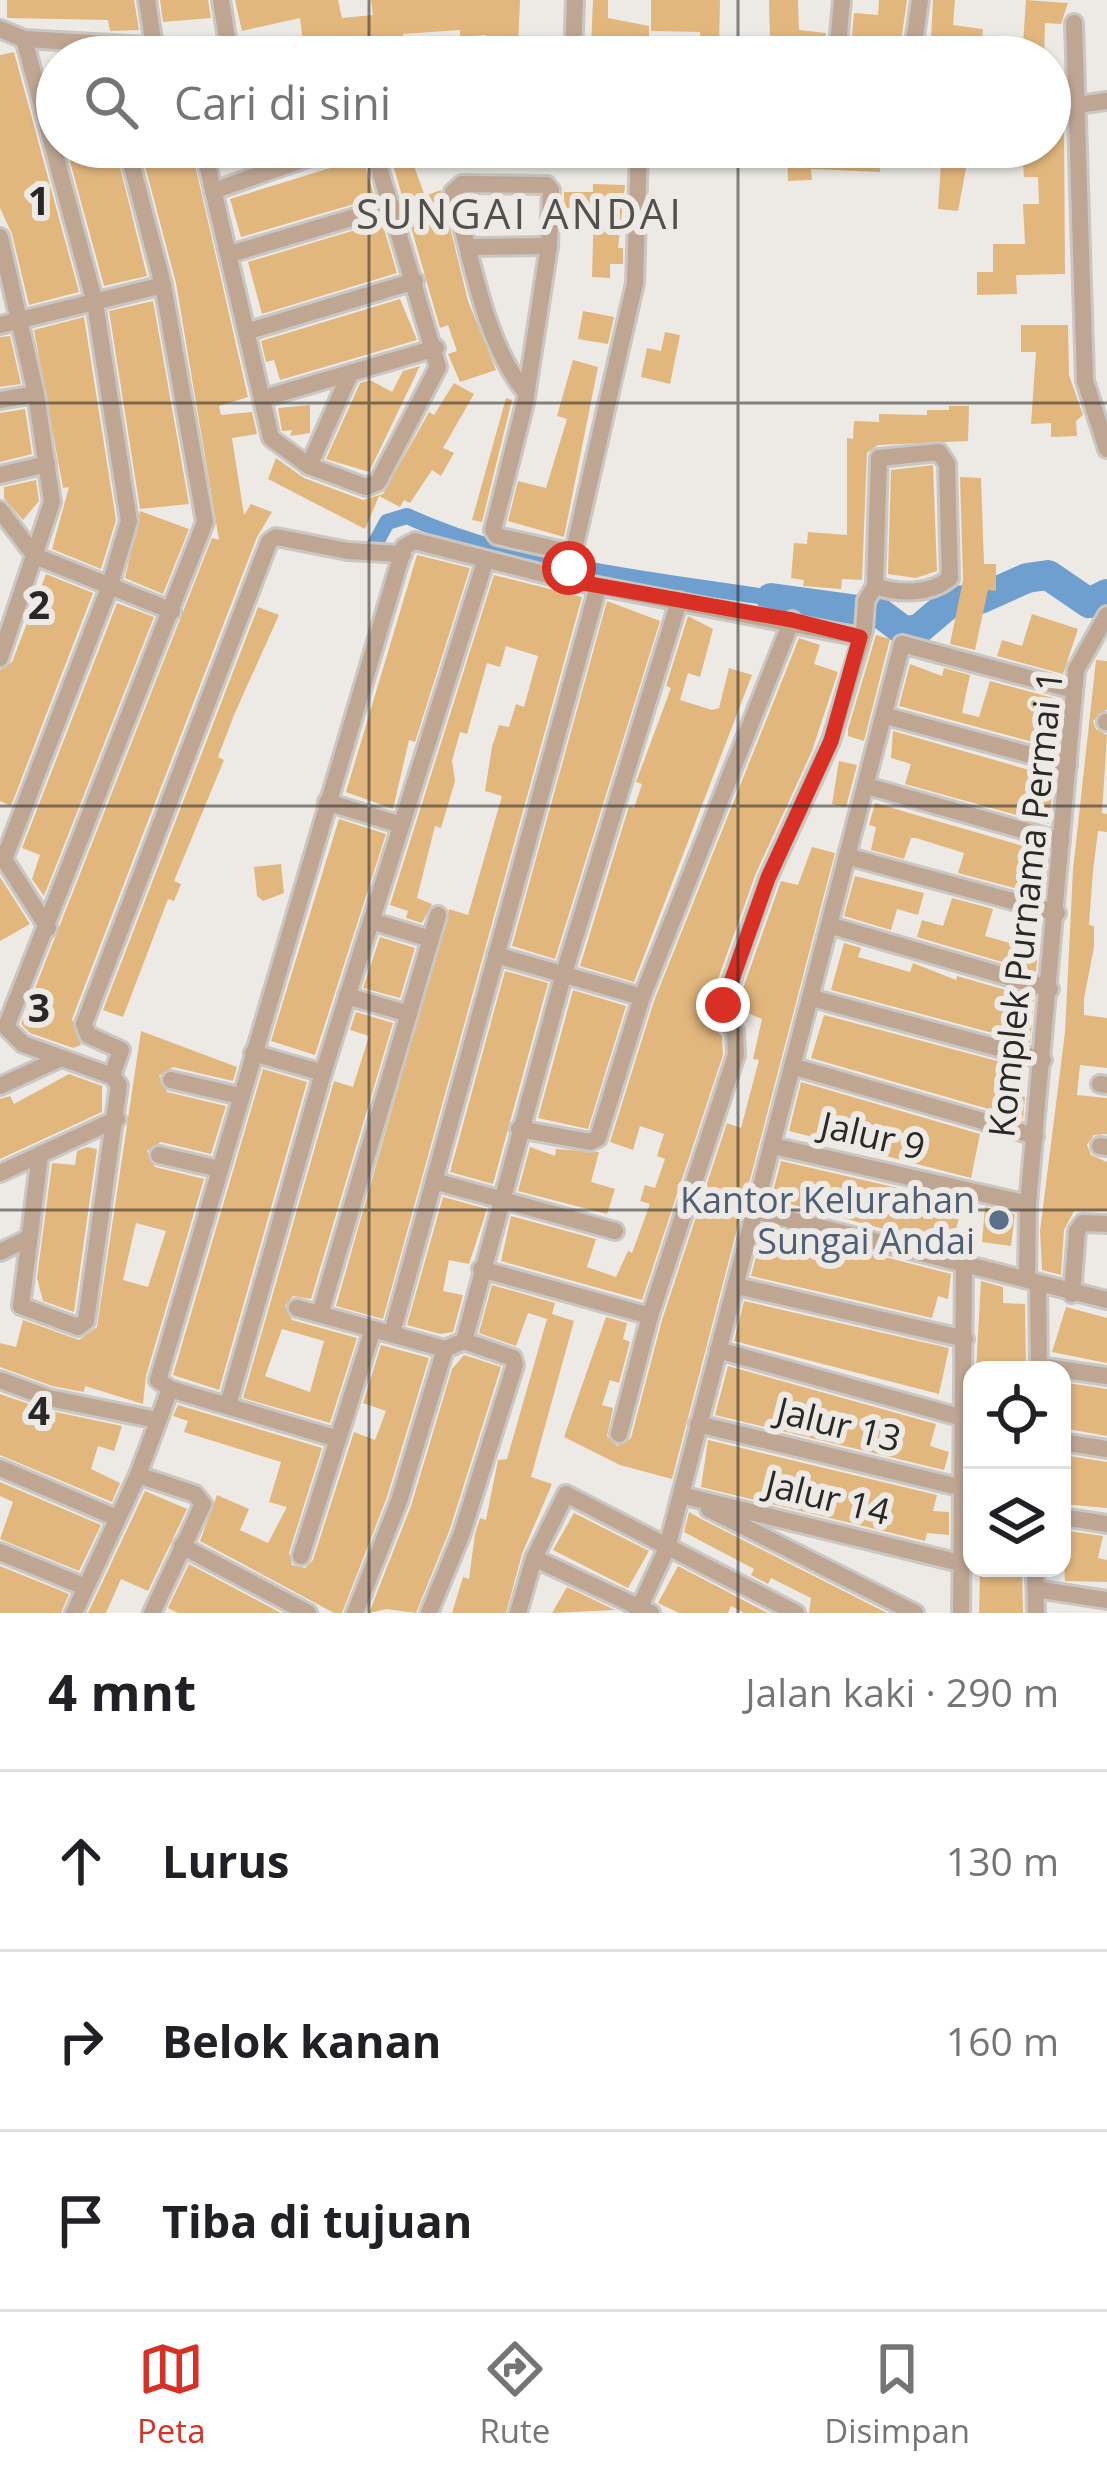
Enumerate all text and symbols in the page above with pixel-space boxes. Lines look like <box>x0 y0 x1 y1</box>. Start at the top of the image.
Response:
search box <box>36 36 1071 168</box>
icon: search <box>78 69 144 135</box>
text: Cari di sini <box>174 72 391 133</box>
text: 1 <box>28 173 50 226</box>
district label: SUNGAI ANDAI <box>356 184 684 241</box>
route start <box>542 541 596 595</box>
text: 2 <box>28 577 50 630</box>
street label: Komplek Purnama Permai 1 <box>976 668 1074 1140</box>
route end <box>696 978 750 1032</box>
text: 3 <box>28 980 50 1033</box>
street label: Jalur 9 <box>813 1099 930 1171</box>
place label: Kantor Kelurahan Sungai Andai <box>680 1175 975 1265</box>
marker: Kantor Kelurahan Sungai Andai <box>986 1207 1012 1233</box>
map controls <box>963 1361 1071 1577</box>
button: locate <box>963 1361 1071 1469</box>
text: 4 <box>28 1383 50 1436</box>
street label: Jalur 13 <box>769 1384 906 1463</box>
street label: Jalur 14 <box>758 1457 895 1536</box>
button: layers <box>963 1469 1071 1577</box>
text: 4 mnt <box>48 1656 196 1726</box>
text: Jalan kaki · 290 m <box>745 1665 1059 1718</box>
icon: ahead <box>48 1828 114 1894</box>
text: Lurus <box>162 1830 289 1891</box>
text: 130 m <box>946 1834 1059 1887</box>
icon: right <box>48 2008 114 2074</box>
text: Belok kanan <box>162 2010 441 2071</box>
text: 160 m <box>946 2014 1059 2067</box>
icon: arrive <box>48 2188 114 2254</box>
text: Tiba di tujuan <box>162 2190 472 2251</box>
tab: Peta <box>137 2336 205 2453</box>
tab: Rute <box>479 2336 550 2453</box>
tab: Disimpan <box>824 2336 970 2453</box>

